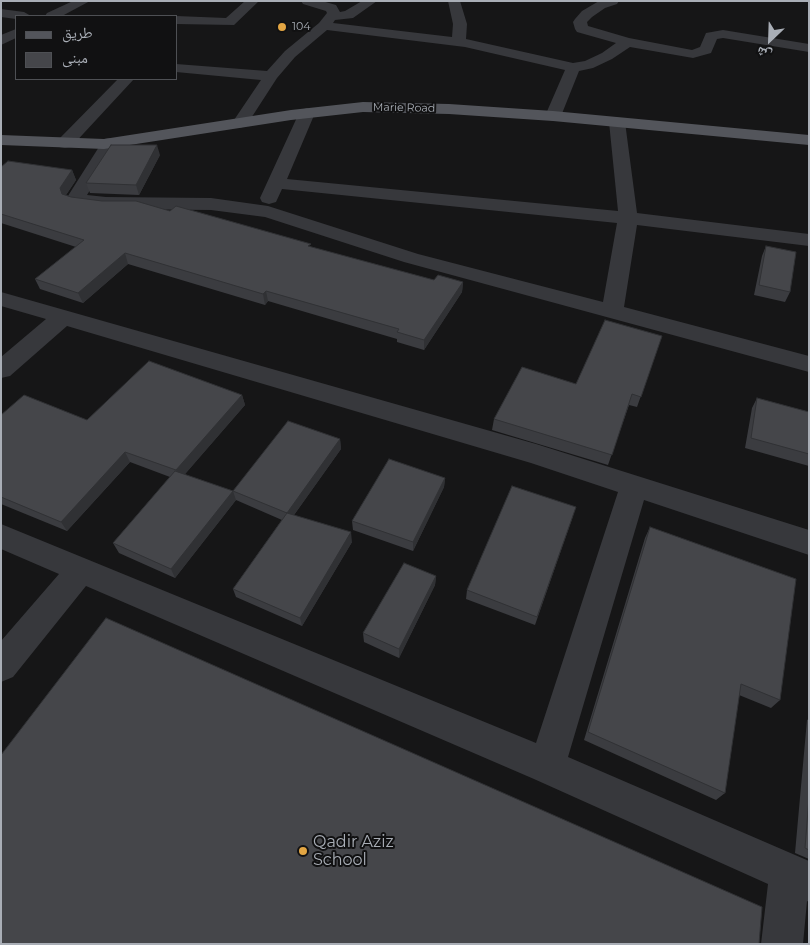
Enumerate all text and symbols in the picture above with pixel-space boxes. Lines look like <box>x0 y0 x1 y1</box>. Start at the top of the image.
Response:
legend <box>15 15 178 80</box>
north arrow <box>745 15 795 65</box>
place label: 104 <box>292 20 311 34</box>
marker: 104 <box>276 21 288 33</box>
text: طريق <box>62 23 93 42</box>
text: ش <box>753 42 774 65</box>
text: مبنى <box>62 48 88 67</box>
street label: Marie Road <box>373 101 435 115</box>
place label: Qadir Aziz School <box>313 832 394 870</box>
marker: Qadir Aziz School <box>297 845 309 857</box>

